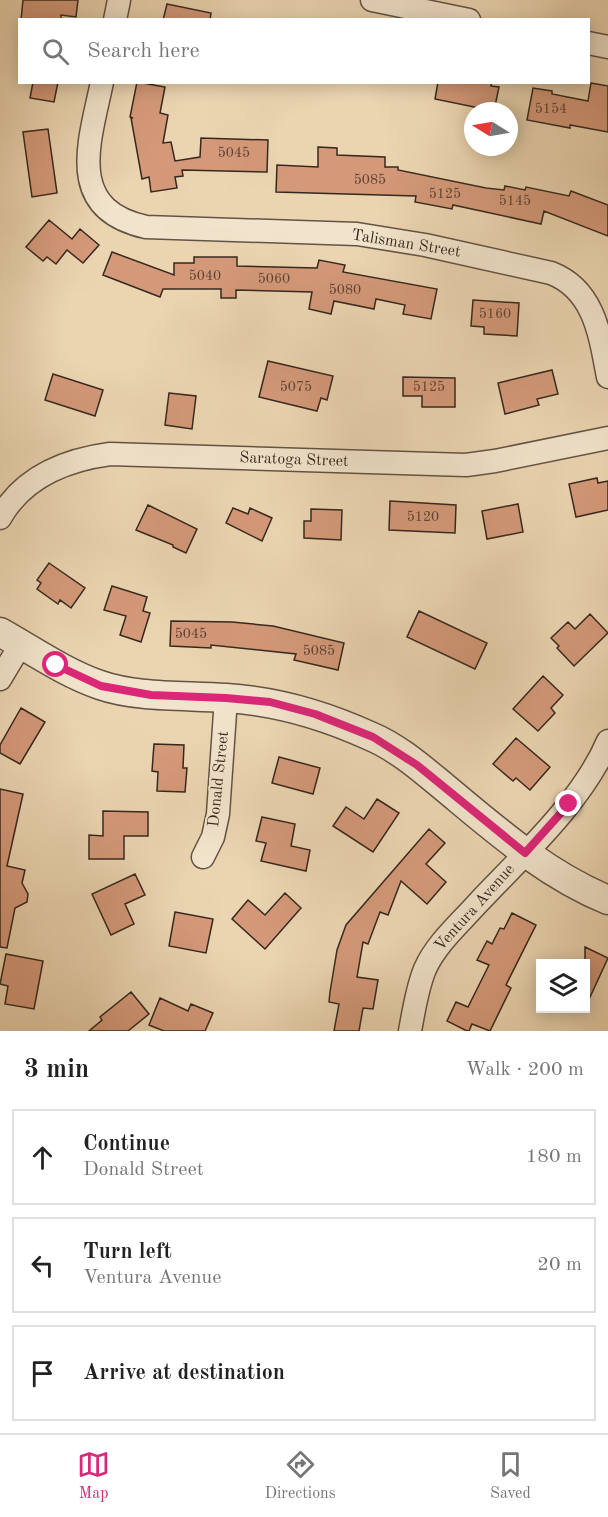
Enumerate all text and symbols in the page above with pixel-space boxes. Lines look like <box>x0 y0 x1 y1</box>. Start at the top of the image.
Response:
search box <box>18 18 590 84</box>
icon: search <box>39 35 72 68</box>
text: Search here <box>87 40 200 62</box>
north arrow <box>464 102 518 156</box>
house number: 5154 <box>535 102 567 116</box>
house number: 5045 <box>218 146 250 160</box>
house number: 5085 <box>354 173 386 187</box>
house number: 5125 <box>429 187 461 201</box>
house number: 5145 <box>499 194 531 208</box>
street label: Talisman Street <box>350 227 462 261</box>
house number: 5040 <box>189 269 221 283</box>
house number: 5060 <box>258 272 290 286</box>
house number: 5080 <box>329 283 361 297</box>
house number: 5160 <box>479 307 511 321</box>
house number: 5075 <box>280 380 312 394</box>
house number: 5125 <box>413 380 445 394</box>
street label: Saratoga Street <box>239 450 349 470</box>
house number: 5120 <box>407 510 439 524</box>
house number: 5045 <box>175 627 207 641</box>
house number: 5085 <box>303 644 335 658</box>
route start <box>42 651 68 677</box>
street label: Donald Street <box>206 730 232 828</box>
route end <box>555 790 581 816</box>
street label: Ventura Avenue <box>432 862 518 954</box>
map controls <box>536 959 590 1013</box>
button: layers <box>536 959 590 1013</box>
text: 3 min <box>24 1057 89 1083</box>
text: Walk · 200 m <box>465 1060 584 1080</box>
text: Continue <box>83 1133 170 1155</box>
icon: ahead <box>26 1141 59 1174</box>
text: 180 m <box>526 1147 582 1167</box>
text: Donald Street <box>83 1160 204 1180</box>
text: Turn left <box>83 1241 172 1263</box>
icon: left <box>26 1249 59 1282</box>
text: 20 m <box>537 1255 582 1275</box>
text: Ventura Avenue <box>83 1268 221 1288</box>
icon: arrive <box>26 1357 59 1390</box>
text: Arrive at destination <box>83 1362 285 1384</box>
tab: Map <box>77 1448 110 1504</box>
tab: Directions <box>265 1448 336 1504</box>
tab: Saved <box>490 1448 531 1504</box>

